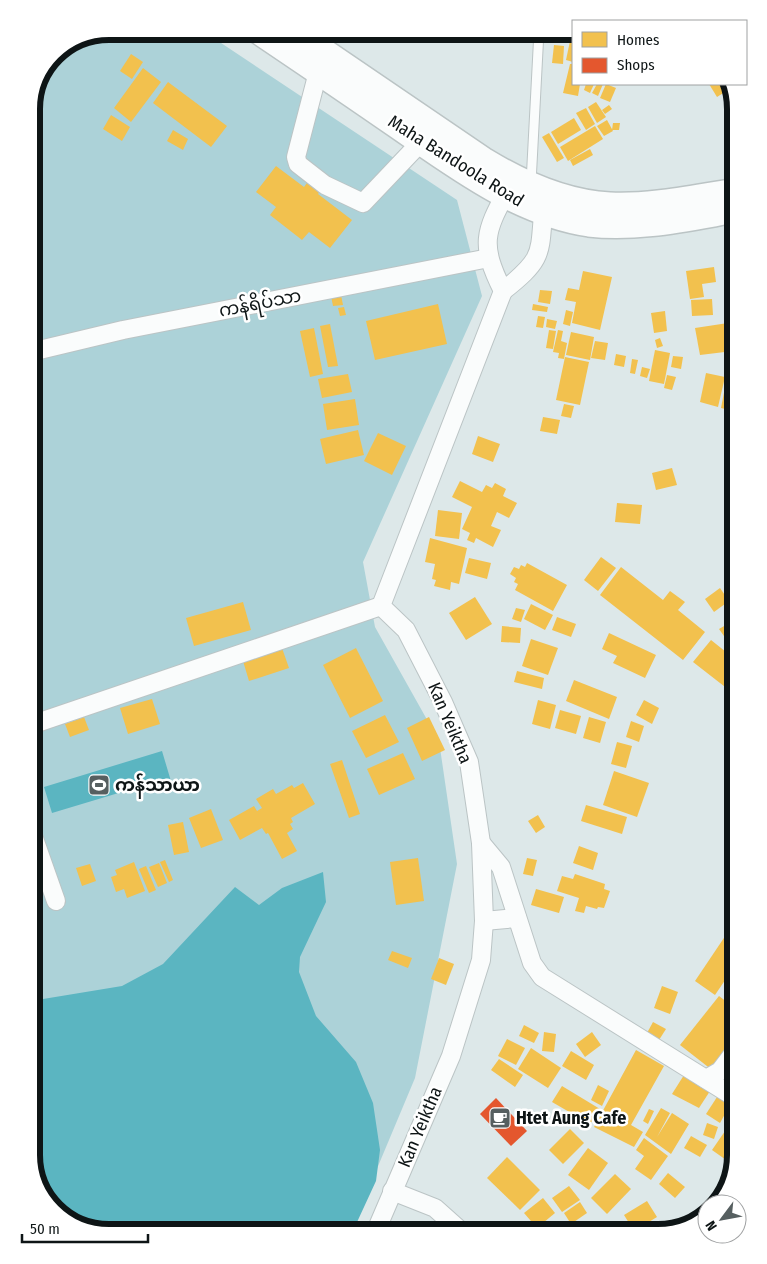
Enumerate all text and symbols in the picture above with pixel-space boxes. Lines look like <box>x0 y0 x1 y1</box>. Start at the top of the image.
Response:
legend <box>572 20 747 85</box>
text: Homes <box>617 31 659 49</box>
text: Shops <box>617 56 655 74</box>
street label: Maha Bandoola Road <box>384 110 528 212</box>
street label: ကန်ရိပ်သာ <box>216 281 304 326</box>
street label: Kan Yeiktha <box>423 679 477 767</box>
sports icon: ကန်သာယာ <box>87 773 111 797</box>
place label: ကန်သာယာ <box>115 773 200 799</box>
street label: Kan Yeiktha <box>393 1083 447 1171</box>
cafe icon: Htet Aung Cafe <box>488 1106 512 1130</box>
place label: Htet Aung Cafe <box>516 1107 626 1129</box>
north arrow <box>697 1194 747 1244</box>
scale bar <box>22 1212 149 1244</box>
text: N <box>702 1218 721 1234</box>
text: 50 m <box>30 1220 60 1238</box>

